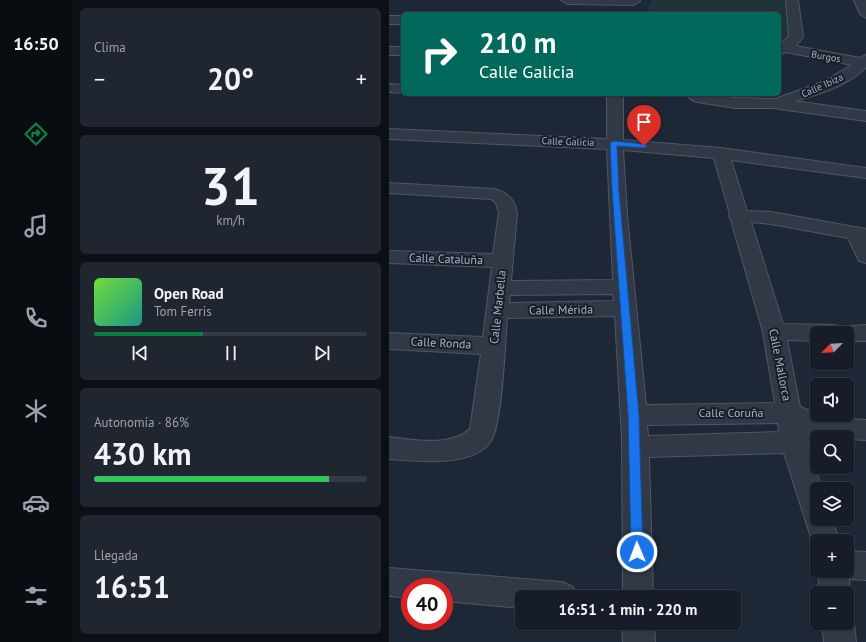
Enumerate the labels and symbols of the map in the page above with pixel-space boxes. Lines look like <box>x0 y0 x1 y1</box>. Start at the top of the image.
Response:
street label: Burgos <box>810 48 842 65</box>
street label: Calle Ibiza <box>799 70 845 100</box>
pin <box>627 105 661 146</box>
street label: Calle Galicia <box>541 134 595 149</box>
street label: Calle Cataluña <box>409 250 483 267</box>
street label: Calle Marbella <box>486 269 509 345</box>
street label: Calle Mérida <box>529 301 593 318</box>
north arrow <box>810 326 854 370</box>
street label: Calle Mallorca <box>766 328 795 402</box>
street label: Calle Ronda <box>410 333 472 352</box>
street label: Calle Coruña <box>699 405 763 420</box>
position arrow <box>616 531 658 573</box>
speed limit sign: 40 <box>401 578 453 630</box>

